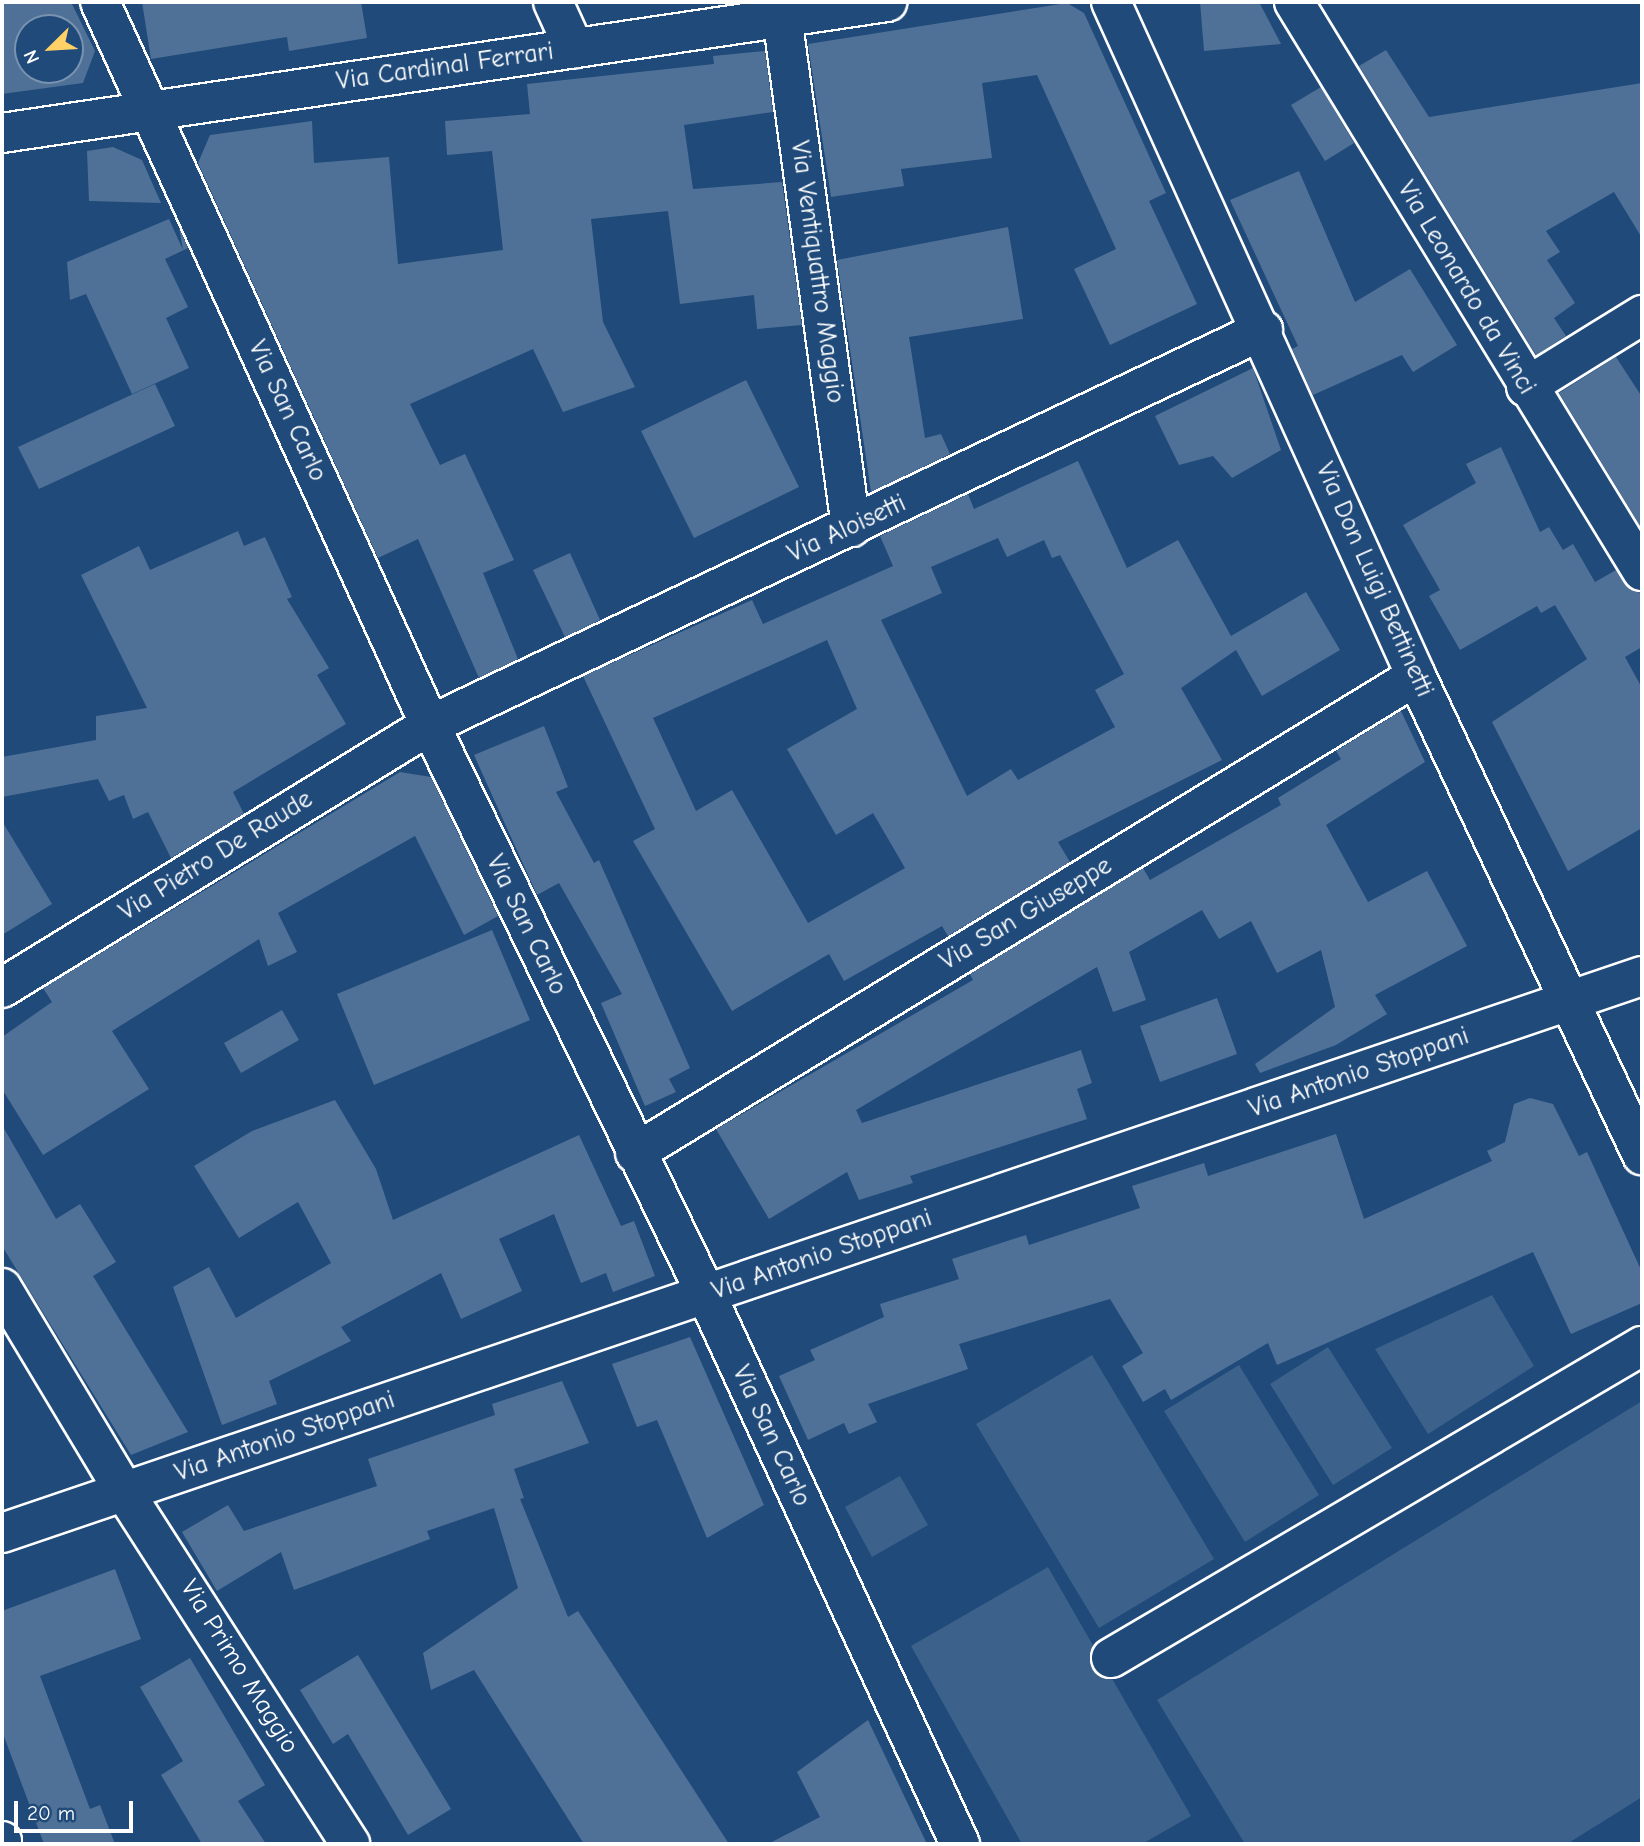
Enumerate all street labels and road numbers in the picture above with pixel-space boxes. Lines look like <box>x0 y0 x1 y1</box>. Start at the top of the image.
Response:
street label: Via Cardinal Ferrari <box>334 36 556 98</box>
street label: Via Ventiquattro Maggio <box>783 139 851 405</box>
street label: Via Leonardo da Vinci <box>1390 176 1542 400</box>
street label: Via San Carlo <box>241 336 333 486</box>
street label: Via Don Luigi Bettinetti <box>1308 458 1440 702</box>
street label: Via Aloisetti <box>783 488 911 570</box>
street label: Via Pietro De Raude <box>114 784 318 928</box>
street label: Via San Carlo <box>479 850 573 1000</box>
street label: Via San Giuseppe <box>934 850 1118 978</box>
street label: Via Antonio Stoppani <box>1245 1021 1473 1125</box>
street label: Via Antonio Stoppani <box>708 1203 936 1307</box>
street label: Via San Carlo <box>725 1361 817 1511</box>
street label: Via Antonio Stoppani <box>171 1385 399 1489</box>
street label: Via Primo Maggio <box>173 1574 305 1760</box>

